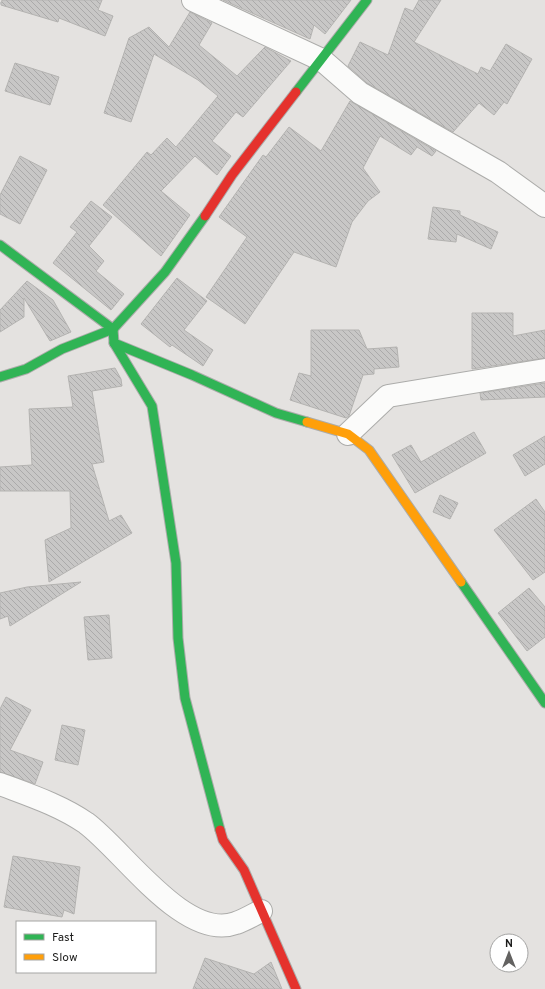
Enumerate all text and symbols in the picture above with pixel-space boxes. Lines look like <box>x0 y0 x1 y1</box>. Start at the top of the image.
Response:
legend <box>16 921 156 973</box>
text: Fast <box>52 930 74 946</box>
north arrow <box>489 933 529 973</box>
text: N <box>505 937 513 951</box>
text: Slow <box>52 950 78 966</box>

